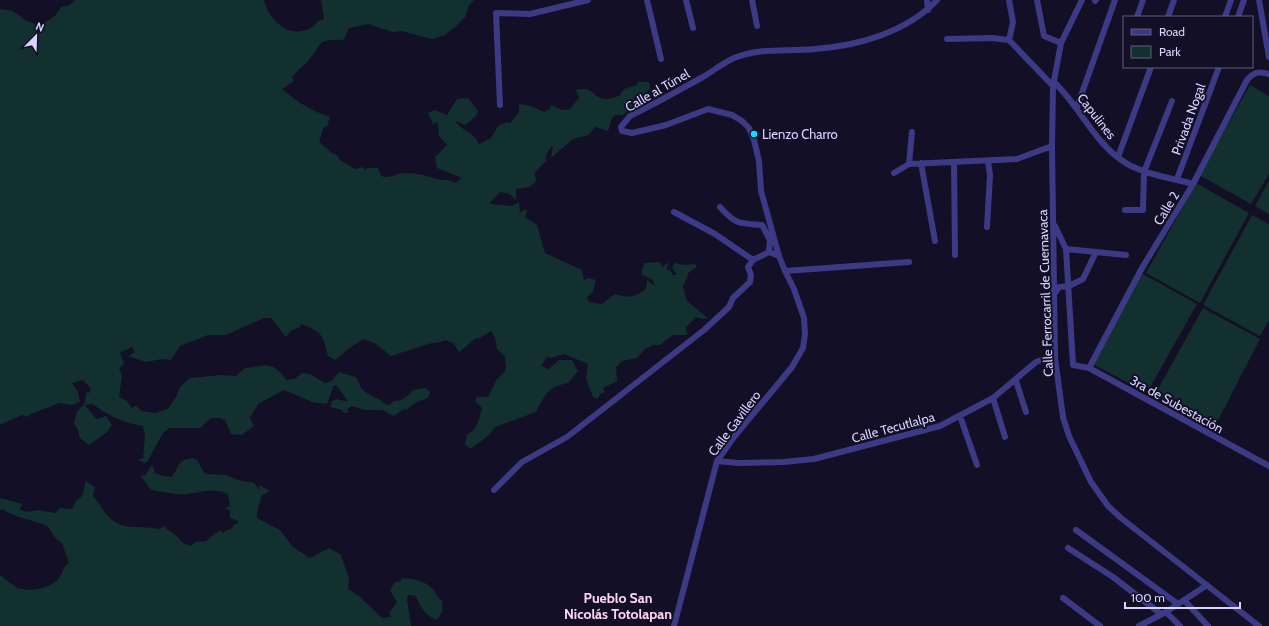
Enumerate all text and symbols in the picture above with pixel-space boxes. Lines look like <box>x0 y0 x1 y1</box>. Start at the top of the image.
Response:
north arrow <box>16 16 56 56</box>
legend <box>1123 16 1253 68</box>
text: N <box>34 19 46 35</box>
text: Road <box>1159 24 1185 39</box>
text: Park <box>1159 44 1181 59</box>
street label: Calle al Túnel <box>622 65 692 115</box>
street label: Privada Nogal <box>1168 81 1208 157</box>
street label: Capulines <box>1074 90 1120 142</box>
place label: Lienzo Charro <box>762 126 838 142</box>
marker: Lienzo Charro <box>749 129 759 139</box>
street label: Calle 2 <box>1150 188 1182 228</box>
street label: Calle Ferrocarril de Cuernavaca <box>1034 208 1056 377</box>
street label: 3ra de Subestación <box>1128 372 1226 436</box>
street label: Calle Gavillero <box>704 387 764 459</box>
street label: Calle Tecutlalpa <box>850 408 937 446</box>
scale bar <box>1125 584 1240 610</box>
district label: Pueblo San Nicolás Totolapan <box>564 589 672 623</box>
text: 100 m <box>1131 590 1165 605</box>

